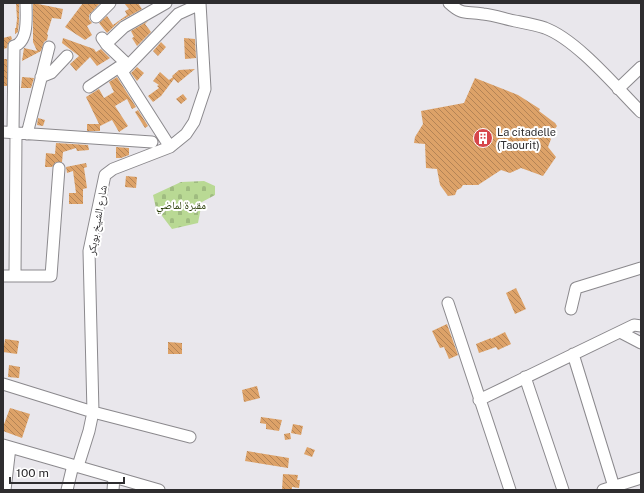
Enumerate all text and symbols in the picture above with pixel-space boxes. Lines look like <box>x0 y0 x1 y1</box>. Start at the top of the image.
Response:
place label: La citadelle (Taourit) <box>497 126 556 151</box>
building icon: La citadelle (Taourit) <box>472 127 494 149</box>
street label: شارع الشيخ بوبكر <box>85 184 110 257</box>
park label: مقبرة لماضي <box>156 199 206 214</box>
scale bar <box>10 459 124 485</box>
text: 100 m <box>16 466 49 480</box>

